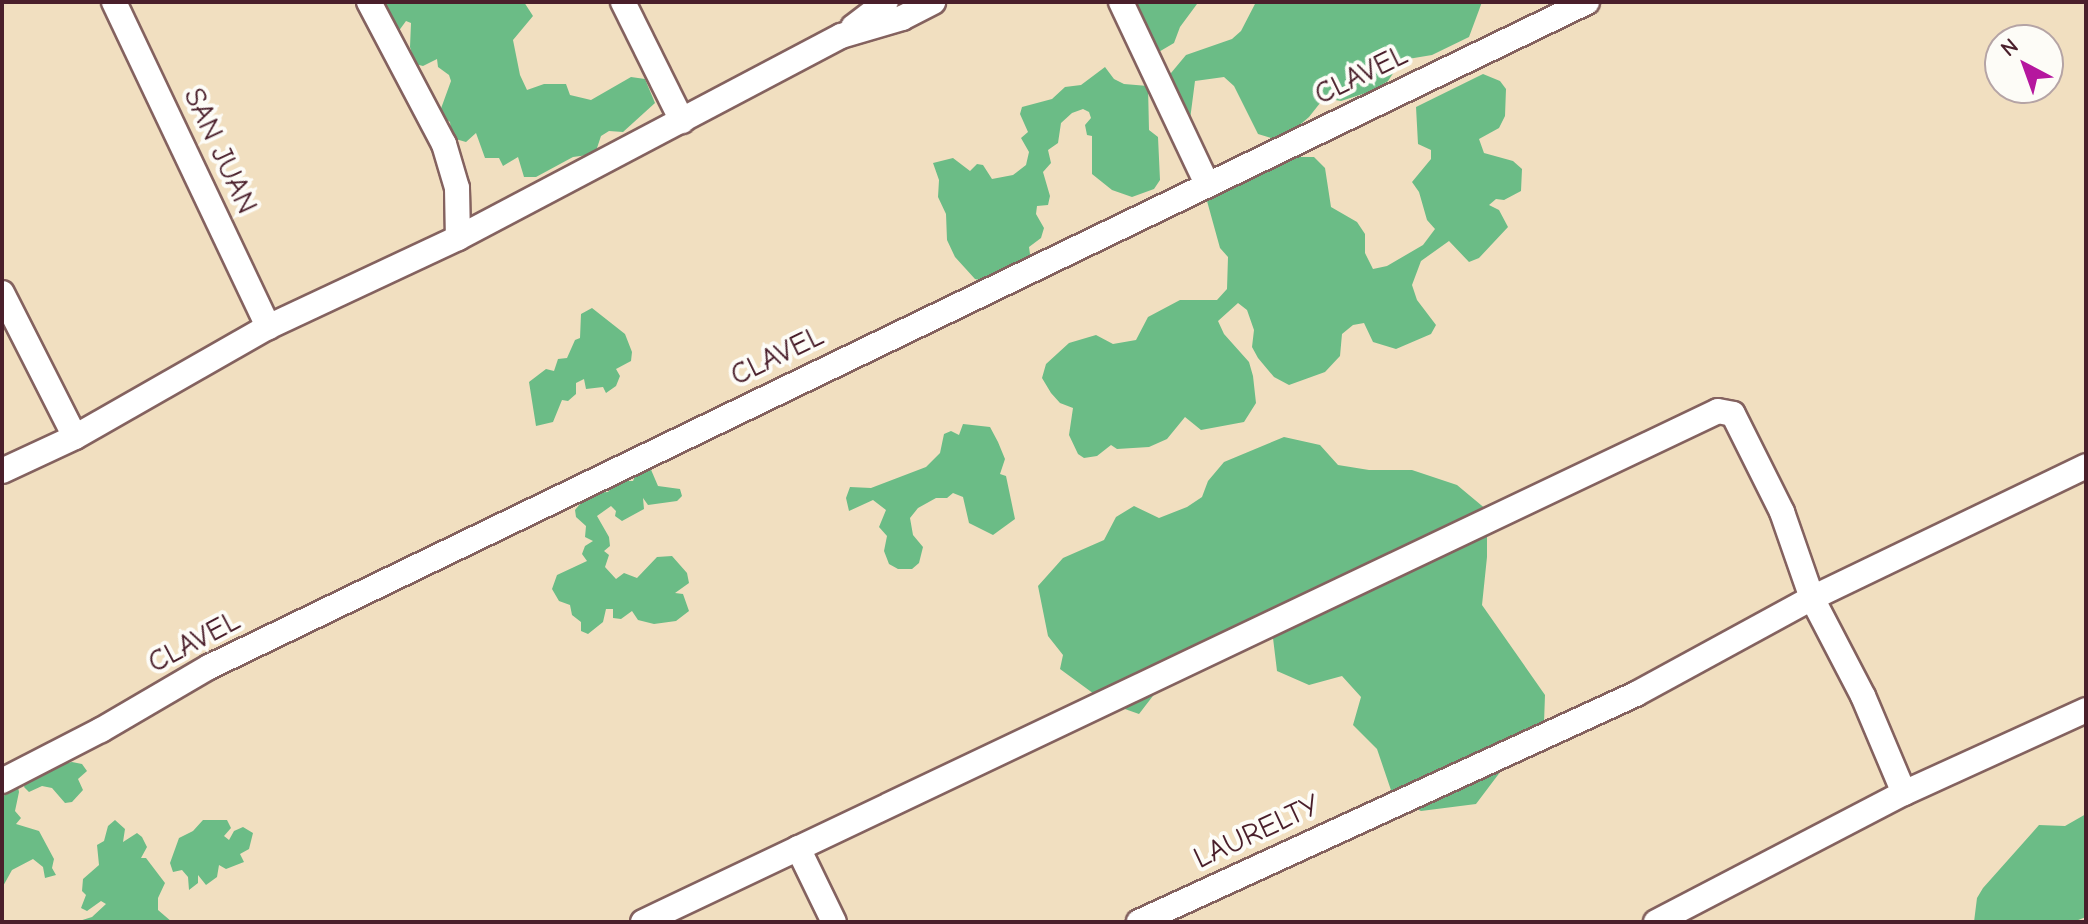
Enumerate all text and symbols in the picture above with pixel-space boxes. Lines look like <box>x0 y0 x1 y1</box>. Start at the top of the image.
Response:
north arrow <box>1984 24 2064 104</box>
text: N <box>1996 33 2024 62</box>
street label: CLAVEL <box>1309 37 1413 113</box>
street label: SAN JUAN <box>175 82 265 220</box>
street label: CLAVEL <box>725 318 829 394</box>
street label: CLAVEL <box>142 603 246 681</box>
street label: LAURELTY <box>1188 787 1326 877</box>

